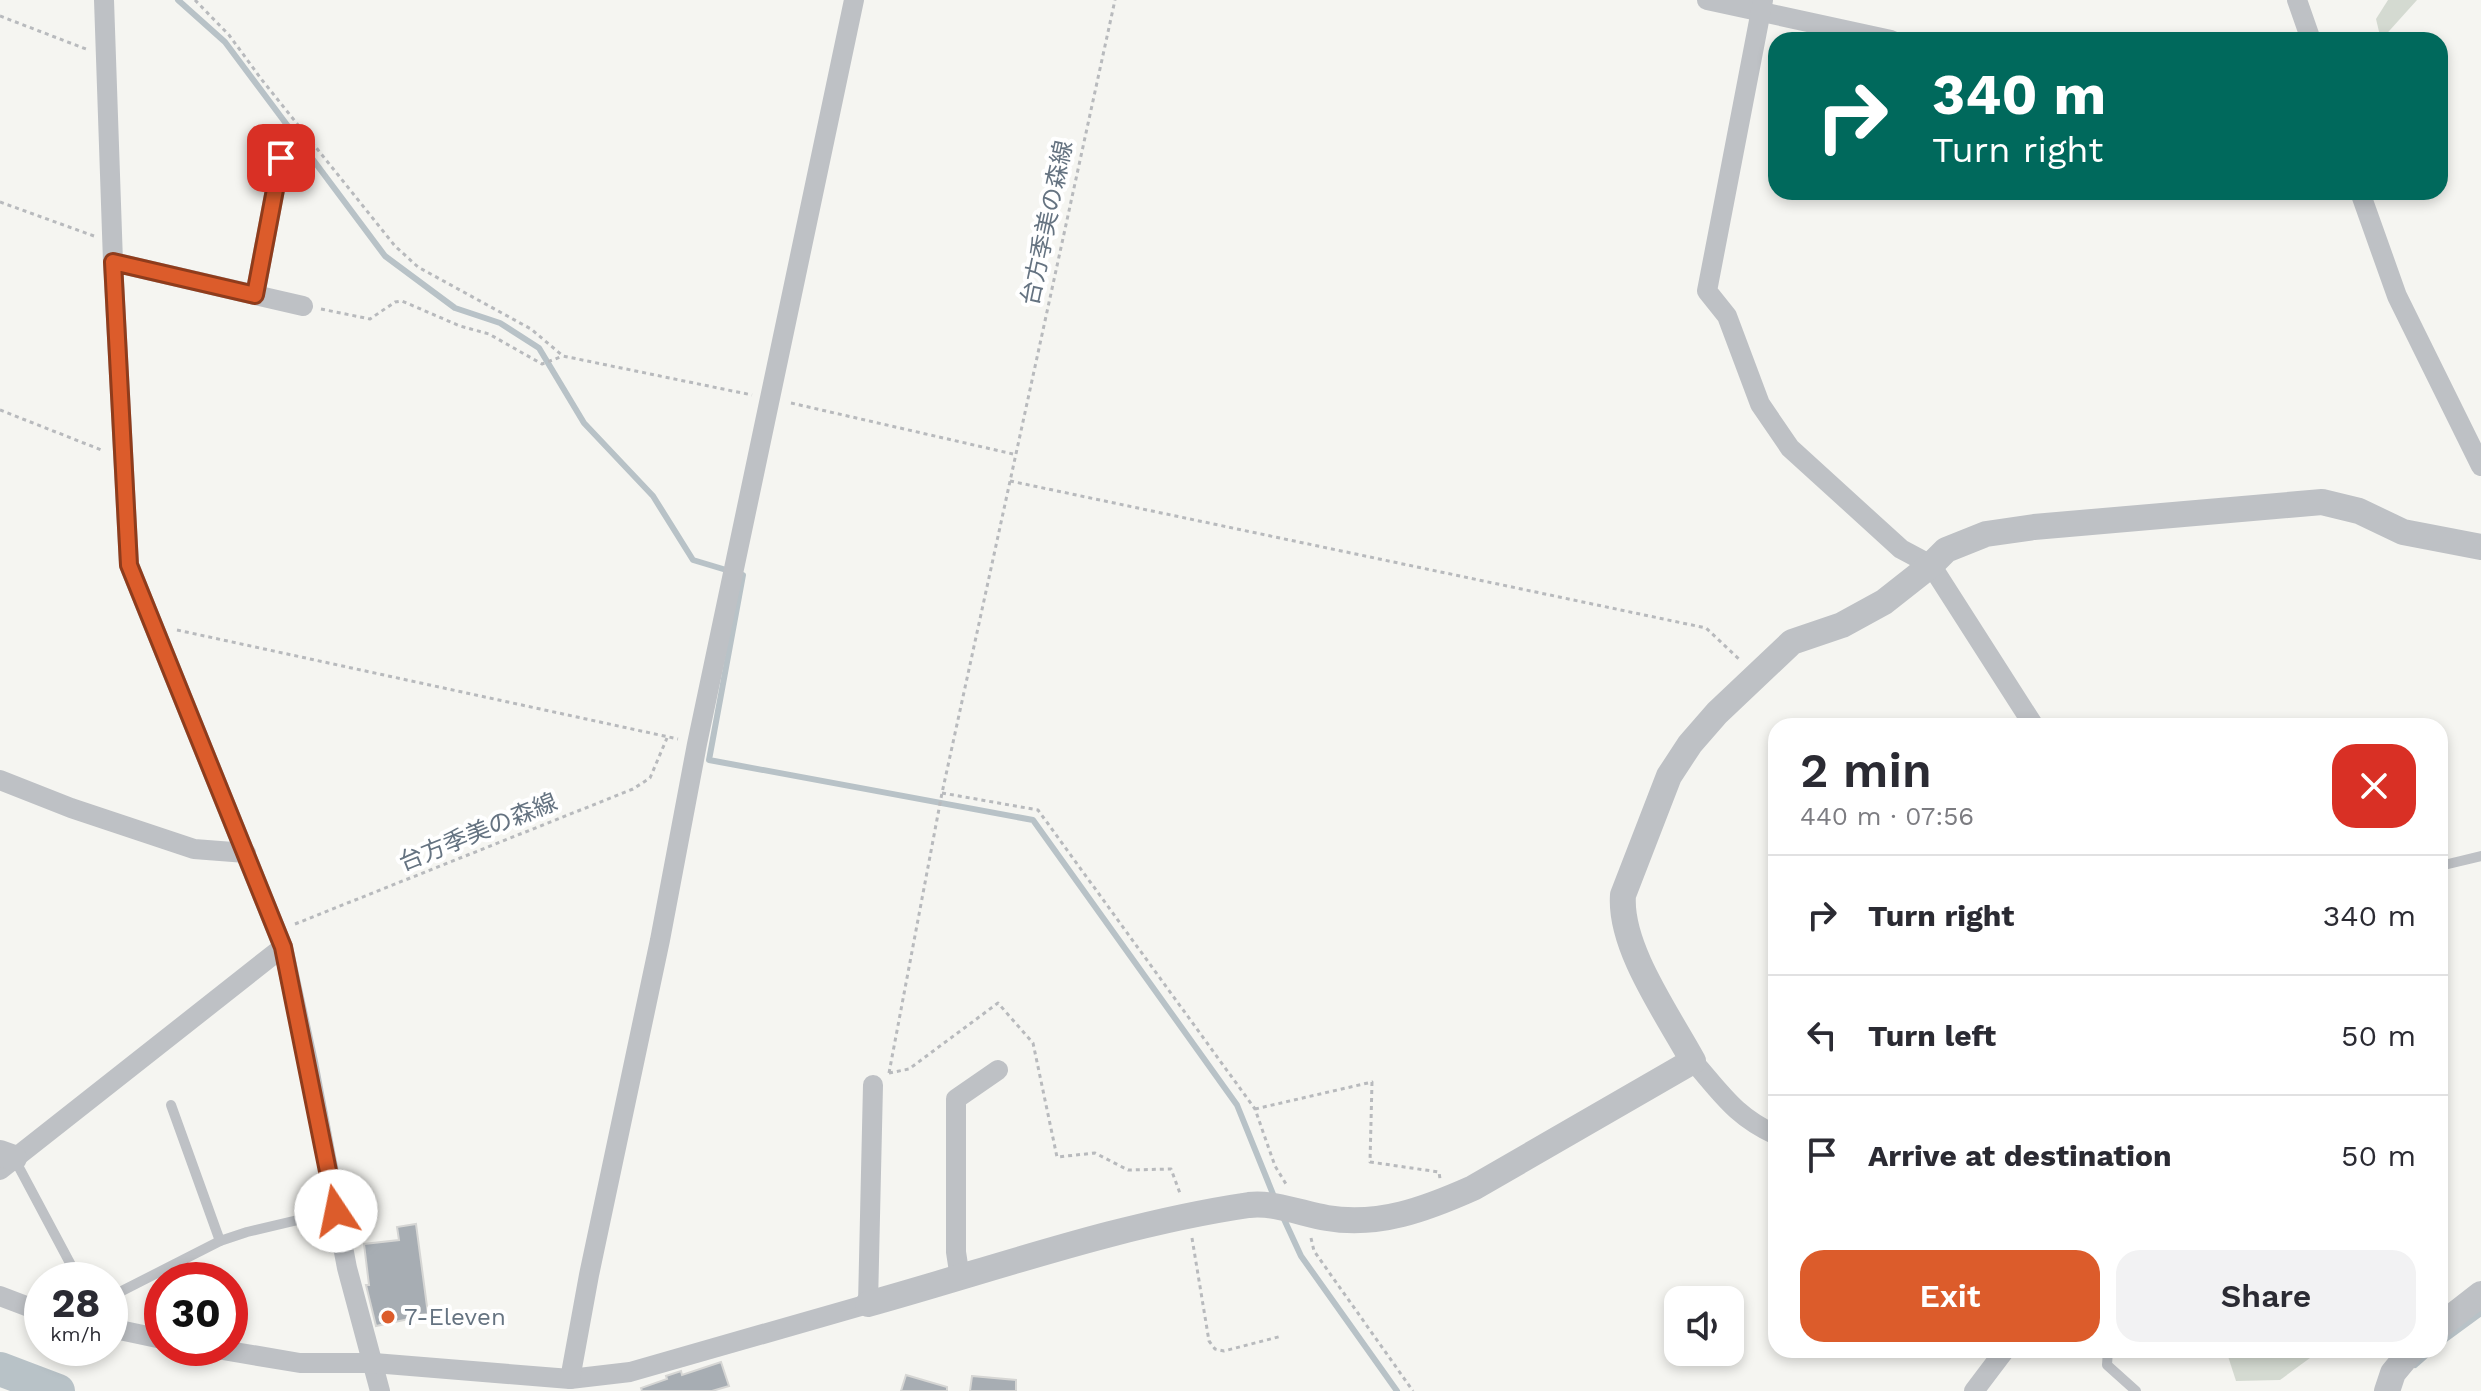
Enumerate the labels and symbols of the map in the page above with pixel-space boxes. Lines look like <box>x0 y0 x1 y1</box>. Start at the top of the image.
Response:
pin <box>247 124 315 192</box>
street label: 台方季美の森線 <box>1016 138 1078 308</box>
street label: 台方季美の森線 <box>395 788 561 876</box>
position arrow <box>294 1169 378 1253</box>
speed limit sign: 30 <box>144 1262 248 1366</box>
place label: 7-Eleven <box>404 1303 506 1331</box>
marker: 7-Eleven <box>379 1308 397 1326</box>

